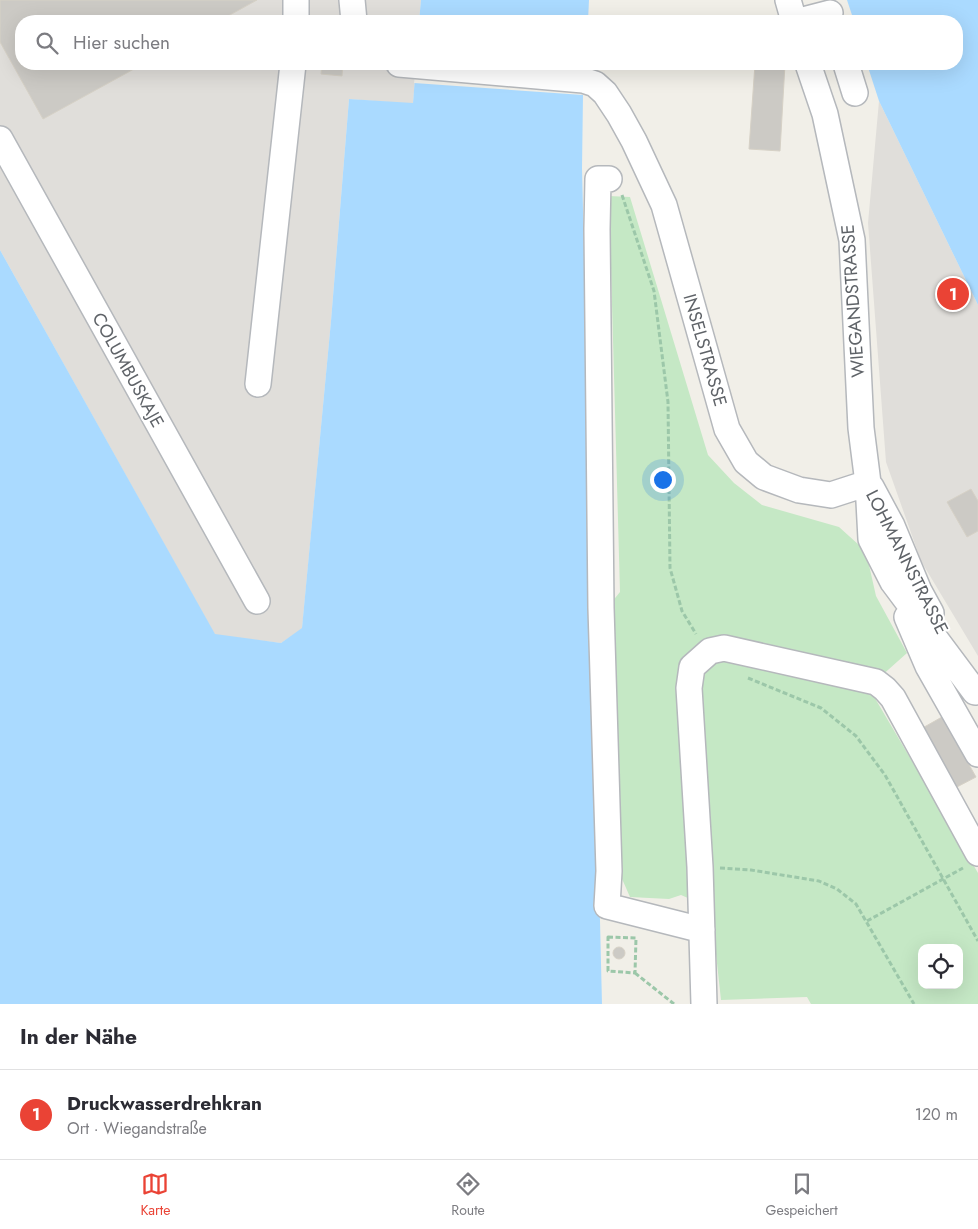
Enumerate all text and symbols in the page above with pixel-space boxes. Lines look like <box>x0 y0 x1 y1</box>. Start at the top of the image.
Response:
search box <box>15 15 963 70</box>
icon: search <box>33 29 61 57</box>
text: Hier suchen <box>73 29 170 56</box>
street label: WIEGANDSTRASSE <box>835 224 871 378</box>
pin: 1 <box>937 275 969 313</box>
street label: INSELSTRASSE <box>677 291 733 409</box>
street label: COLUMBUSKAJE <box>86 308 170 432</box>
your location <box>650 467 676 493</box>
street label: LOHMANNSTRASSE <box>859 485 955 639</box>
map controls <box>918 944 963 989</box>
button: locate <box>918 944 963 989</box>
text: In der Nähe <box>20 1022 137 1052</box>
text: Druckwasserdrehkran <box>67 1090 262 1117</box>
text: 1 <box>32 1103 40 1126</box>
text: 120 m <box>915 1103 958 1126</box>
text: Ort · Wiegandstraße <box>67 1117 207 1140</box>
tab: Karte <box>140 1170 170 1220</box>
tab: Route <box>451 1170 485 1220</box>
tab: Gespeichert <box>766 1170 838 1220</box>

